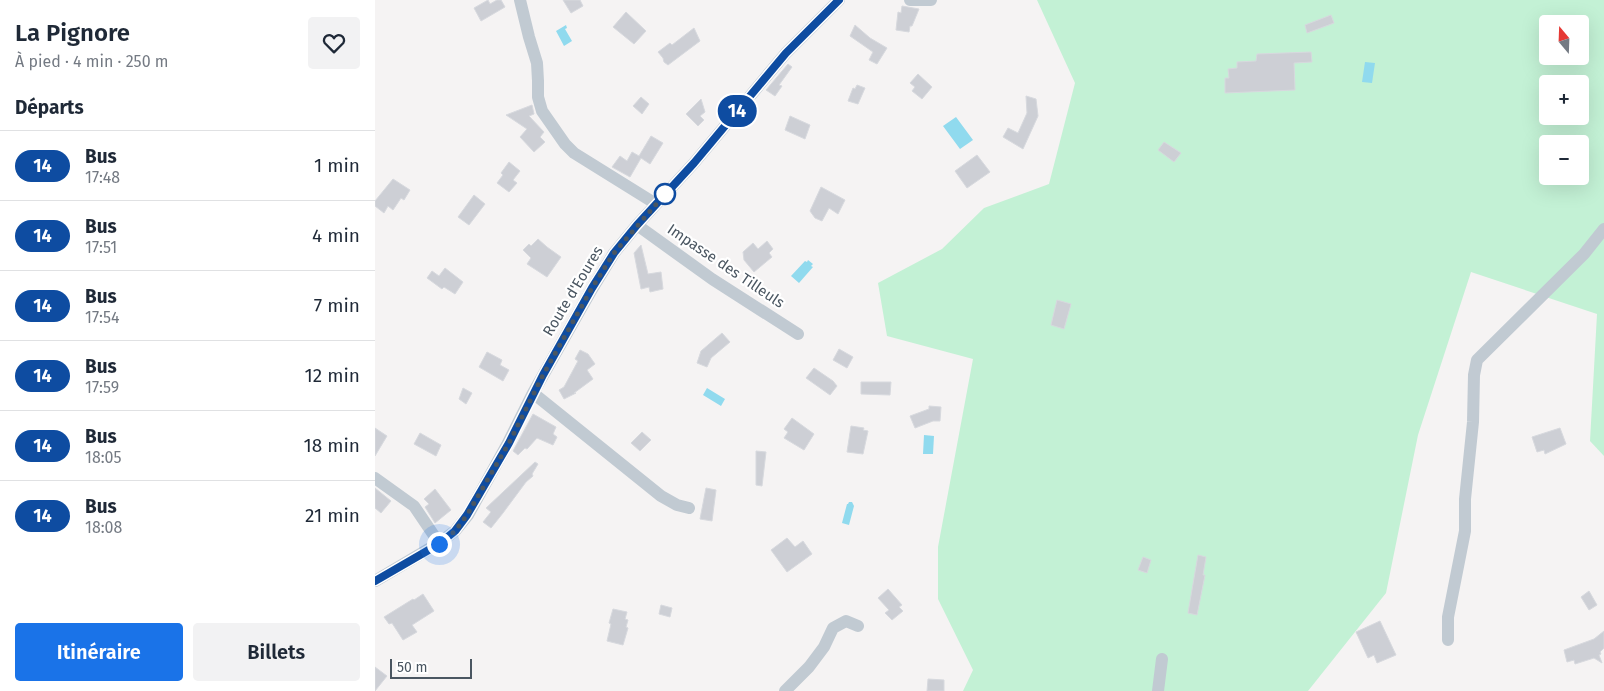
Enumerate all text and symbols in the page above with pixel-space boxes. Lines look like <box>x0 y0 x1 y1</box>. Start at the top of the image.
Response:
north arrow <box>1539 15 1589 65</box>
map controls <box>1539 15 1589 185</box>
button: heart <box>308 17 360 69</box>
text: La Pignore <box>15 19 130 47</box>
text: À pied · 4 min · 250 m <box>15 52 169 71</box>
button: + <box>1539 75 1589 125</box>
line badge: 14 <box>715 95 759 127</box>
text: Départs <box>15 96 84 119</box>
text: 14 <box>728 100 746 122</box>
button: − <box>1539 135 1589 185</box>
text: Bus <box>85 145 117 168</box>
text: 1 min <box>314 154 360 177</box>
text: 14 <box>33 155 52 177</box>
text: 17:48 <box>85 168 120 187</box>
unlabelled marker <box>654 183 676 205</box>
text: Bus <box>85 215 117 238</box>
street label: Impasse des Tilleuls <box>664 220 788 312</box>
text: 4 min <box>312 224 360 247</box>
text: 14 <box>33 225 52 247</box>
text: 17:51 <box>85 238 117 257</box>
street label: Route d'Eoures <box>539 243 607 339</box>
text: Bus <box>85 285 117 308</box>
text: 7 min <box>314 294 360 317</box>
text: 14 <box>33 295 52 317</box>
text: 17:54 <box>85 308 119 327</box>
text: Bus <box>85 355 117 378</box>
text: 12 min <box>305 364 360 387</box>
text: 14 <box>33 365 52 387</box>
text: 17:59 <box>85 378 119 397</box>
text: Bus <box>85 425 117 448</box>
text: 18 min <box>303 434 360 457</box>
text: 14 <box>33 435 52 457</box>
text: 18:05 <box>85 448 122 467</box>
text: Bus <box>85 495 117 518</box>
text: 21 min <box>305 504 360 527</box>
text: 14 <box>33 505 52 527</box>
text: 18:08 <box>85 518 122 537</box>
your location <box>427 532 452 557</box>
button: Itinéraire <box>15 623 183 681</box>
button: Billets <box>193 623 360 681</box>
scale bar <box>390 656 473 679</box>
text: 50 m <box>397 659 428 676</box>

